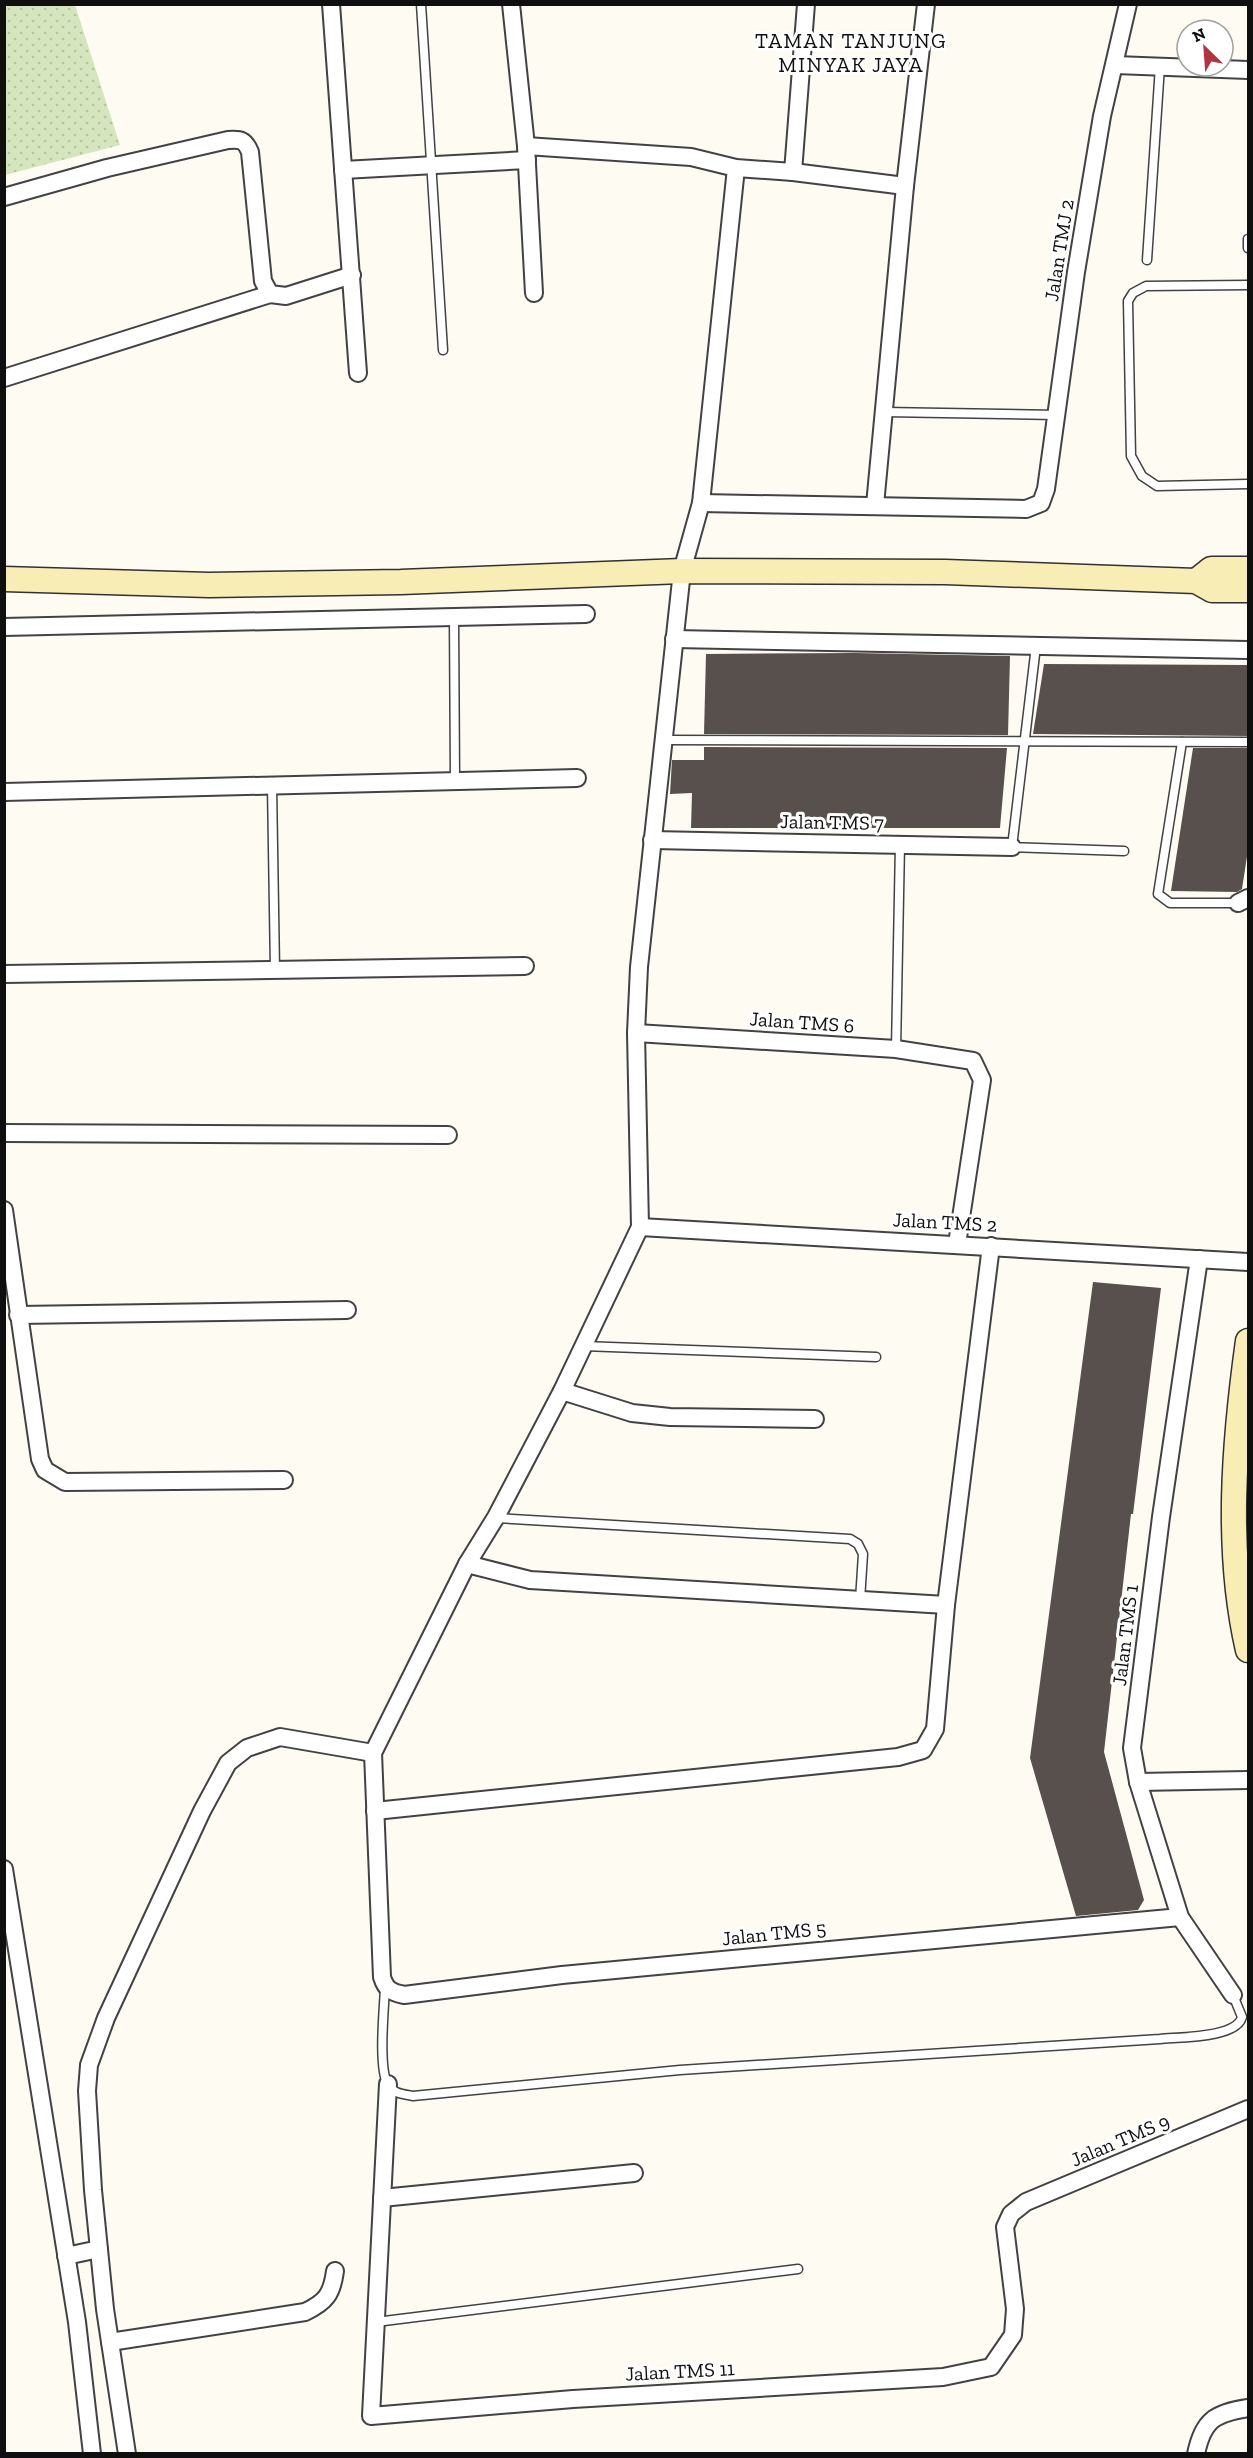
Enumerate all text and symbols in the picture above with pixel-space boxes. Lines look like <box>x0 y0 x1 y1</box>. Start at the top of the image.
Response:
north arrow <box>1175 18 1235 78</box>
text: N <box>1189 24 1208 46</box>
district label: TAMAN TANJUNG MINYAK JAYA <box>755 28 947 77</box>
street label: Jalan TMJ 2 <box>1039 197 1079 303</box>
street label: Jalan TMS 7 <box>780 809 885 835</box>
street label: Jalan TMS 6 <box>749 1006 855 1038</box>
street label: Jalan TMS 2 <box>892 1207 998 1237</box>
street label: Jalan TMS 1 <box>1107 1583 1143 1687</box>
street label: Jalan TMS 5 <box>721 1916 827 1950</box>
street label: Jalan TMS 9 <box>1067 2108 1173 2172</box>
street label: Jalan TMS 11 <box>625 2356 736 2386</box>

